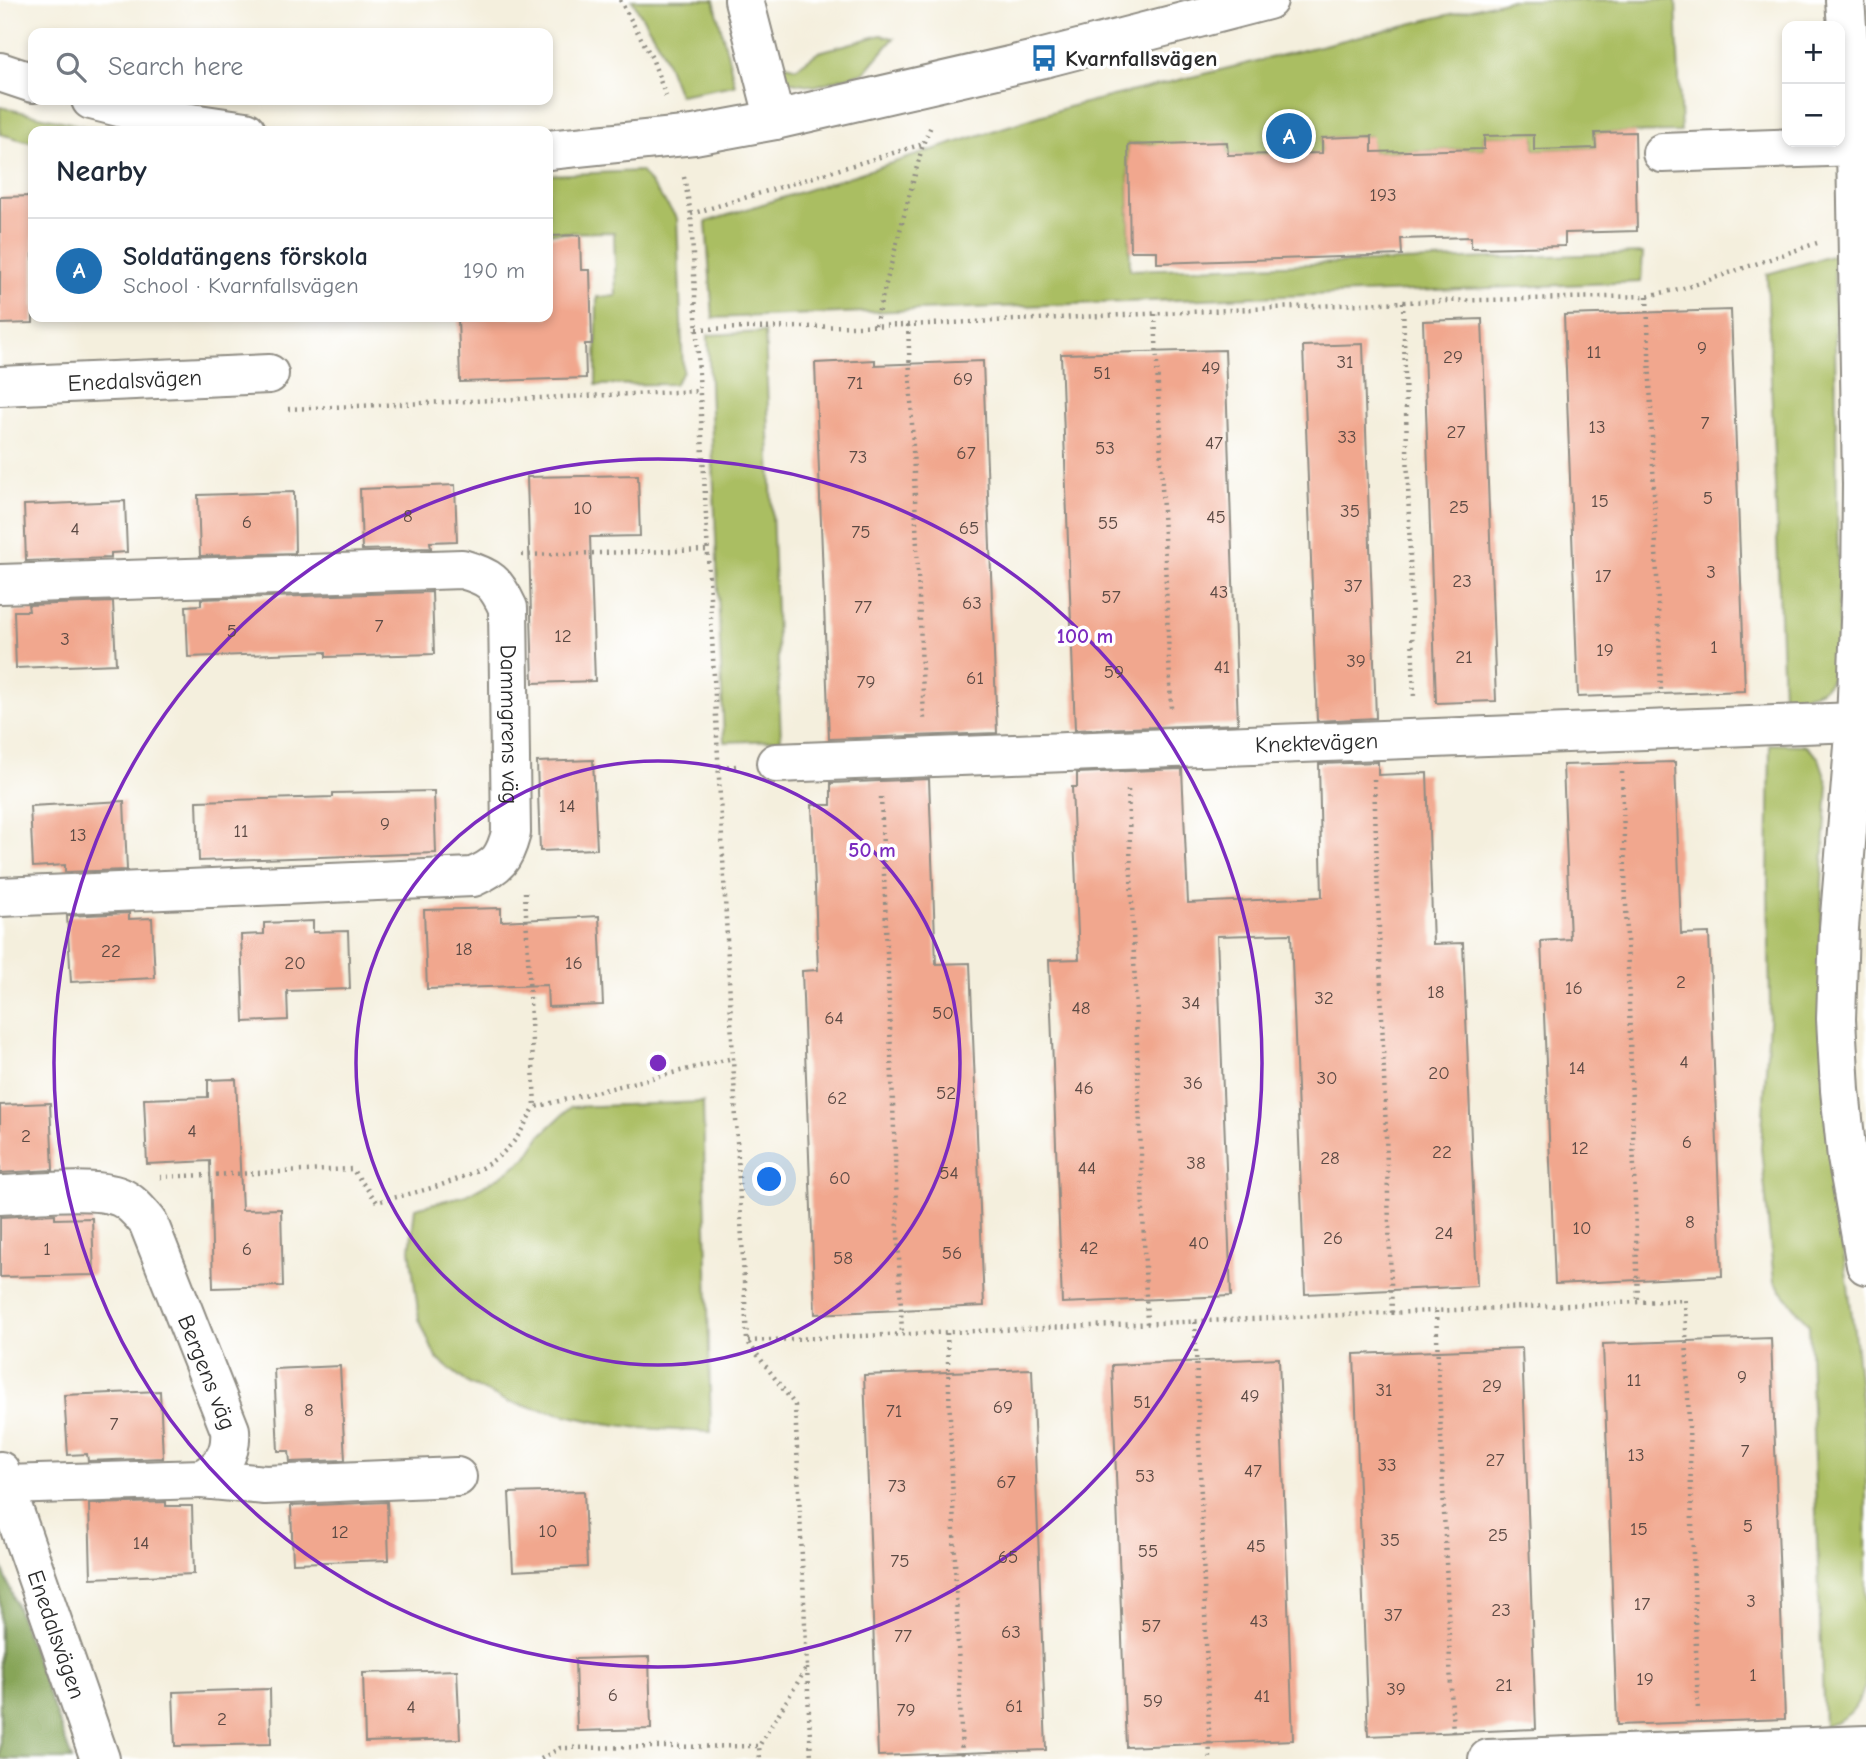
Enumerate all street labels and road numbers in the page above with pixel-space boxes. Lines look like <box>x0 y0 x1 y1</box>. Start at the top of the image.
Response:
street label: Enedalsvägen <box>67 364 203 397</box>
street label: Dammgrens väg <box>494 644 524 805</box>
street label: Knektevägen <box>1255 727 1379 759</box>
street label: Bergens väg <box>172 1311 242 1434</box>
street label: Enedalsvägen <box>21 1567 91 1702</box>

